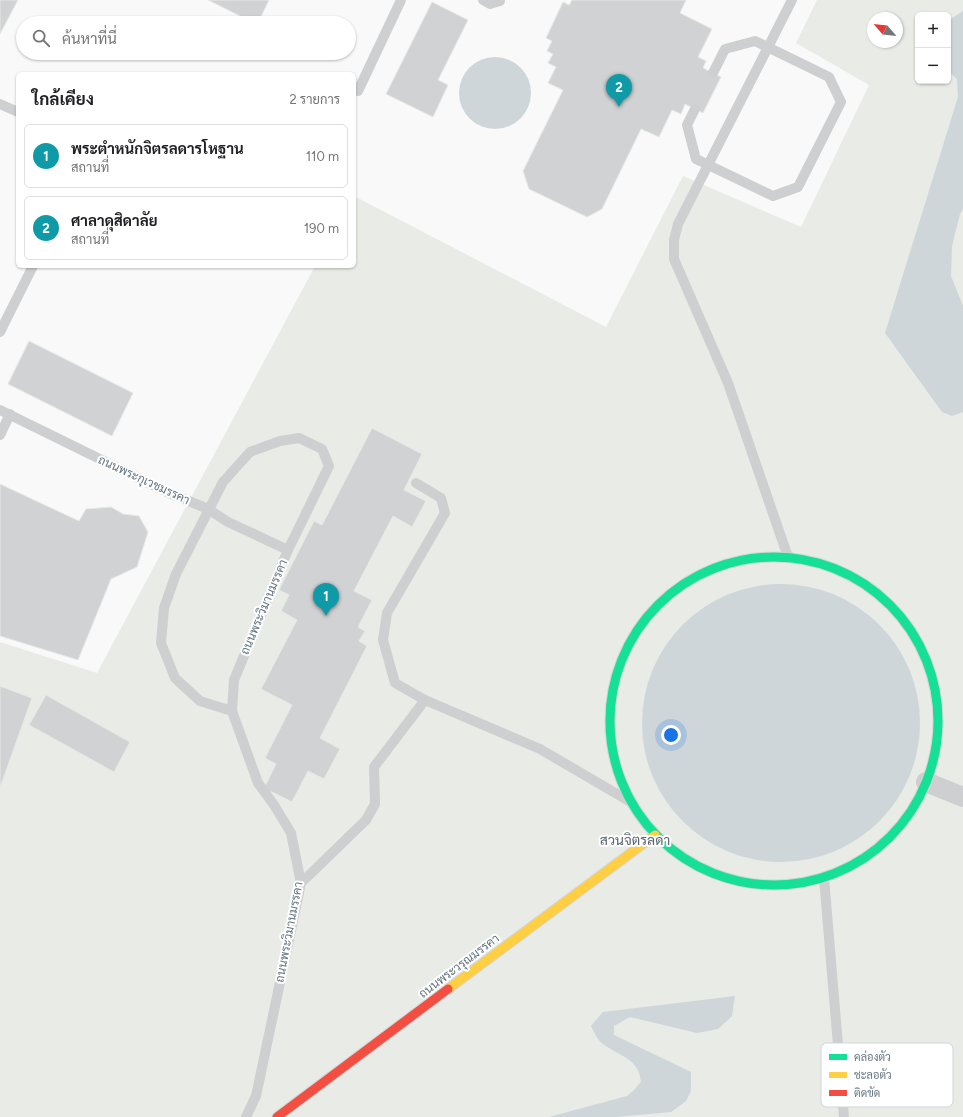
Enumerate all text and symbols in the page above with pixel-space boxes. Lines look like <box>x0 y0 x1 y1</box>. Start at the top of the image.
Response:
north arrow <box>867 12 903 48</box>
map controls <box>915 12 951 84</box>
button: + <box>915 12 951 48</box>
search box <box>16 16 356 60</box>
icon: search <box>30 27 52 49</box>
text: ค้นหาที่นี่ <box>62 30 117 48</box>
button: − <box>915 48 951 84</box>
pin: 2 <box>606 74 632 107</box>
text: ใกล้เคียง <box>32 89 94 109</box>
text: 2 รายการ <box>289 92 340 107</box>
text: พระตำหนักจิตรลดารโหฐาน <box>71 140 244 158</box>
text: 1 <box>43 149 49 164</box>
text: 110 m <box>306 149 339 164</box>
text: สถานที่ <box>71 160 109 175</box>
text: ศาลาดุสิดาลัย <box>71 212 158 230</box>
text: 2 <box>42 221 50 236</box>
text: 190 m <box>304 221 339 236</box>
text: สถานที่ <box>71 232 109 247</box>
street label: ถนนพระกุเวชมรรคา <box>95 453 192 509</box>
street label: ถนนพระวิมานมรรคา <box>238 557 290 657</box>
pin: 1 <box>313 583 339 616</box>
your location <box>661 725 681 745</box>
district label: สวนจิตรลดา <box>600 832 670 849</box>
street label: ถนนพระวิมานมรรคา <box>272 881 306 983</box>
street label: ถนนพระวรุณมรรคา <box>416 931 503 1002</box>
legend <box>821 1043 953 1107</box>
text: คล่องตัว <box>854 1050 891 1064</box>
text: ชะลอตัว <box>854 1068 892 1082</box>
text: ติดขัด <box>854 1086 880 1100</box>

